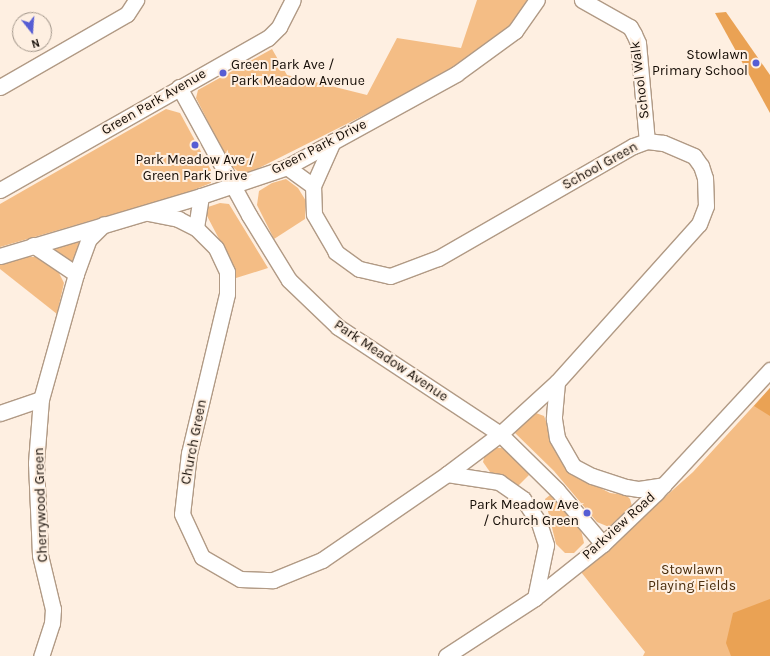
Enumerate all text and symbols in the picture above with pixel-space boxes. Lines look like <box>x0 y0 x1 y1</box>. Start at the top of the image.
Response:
north arrow <box>12 12 52 52</box>
text: N <box>30 36 41 50</box>
street label: School Walk <box>627 40 653 120</box>
place label: Stowlawn Primary School <box>652 47 748 80</box>
place label: Green Park Ave / Park Meadow Avenue <box>231 57 365 90</box>
marker: Stowlawn Primary School <box>751 58 761 68</box>
street label: Green Park Avenue <box>99 65 209 139</box>
marker: Green Park Ave / Park Meadow Avenue <box>218 68 228 78</box>
street label: Green Park Drive <box>269 116 369 178</box>
street label: School Green <box>559 138 641 194</box>
marker: Park Meadow Ave / Green Park Drive <box>190 140 200 150</box>
place label: Park Meadow Ave / Green Park Drive <box>135 152 255 184</box>
street label: Park Meadow Avenue <box>331 317 451 405</box>
street label: Church Green <box>178 398 210 486</box>
street label: Cherrywood Green <box>31 447 51 563</box>
street label: Parkview Road <box>579 489 659 563</box>
place label: Park Meadow Ave / Church Green <box>469 497 579 530</box>
marker: Park Meadow Ave / Church Green <box>582 508 592 518</box>
park label: Stowlawn Playing Fields <box>648 562 736 594</box>

